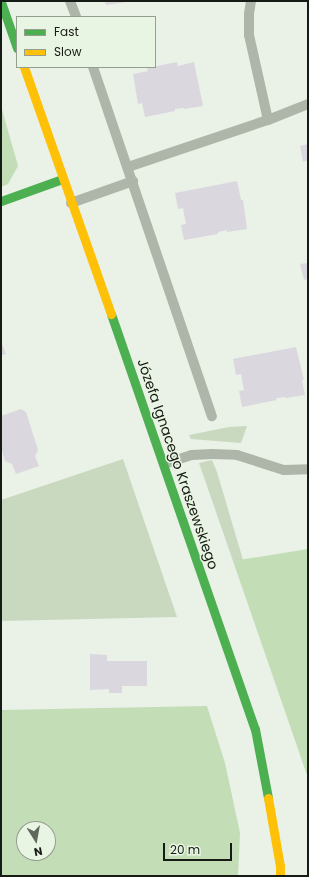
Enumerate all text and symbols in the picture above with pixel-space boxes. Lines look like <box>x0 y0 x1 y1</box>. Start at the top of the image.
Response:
legend <box>16 16 156 68</box>
text: Fast <box>54 23 79 40</box>
text: Slow <box>54 43 82 60</box>
street label: Józefa Ignacego Kraszewskiego <box>134 356 222 572</box>
north arrow <box>16 821 56 861</box>
scale bar <box>165 835 234 861</box>
text: 20 m <box>170 841 200 858</box>
text: N <box>33 843 44 860</box>

